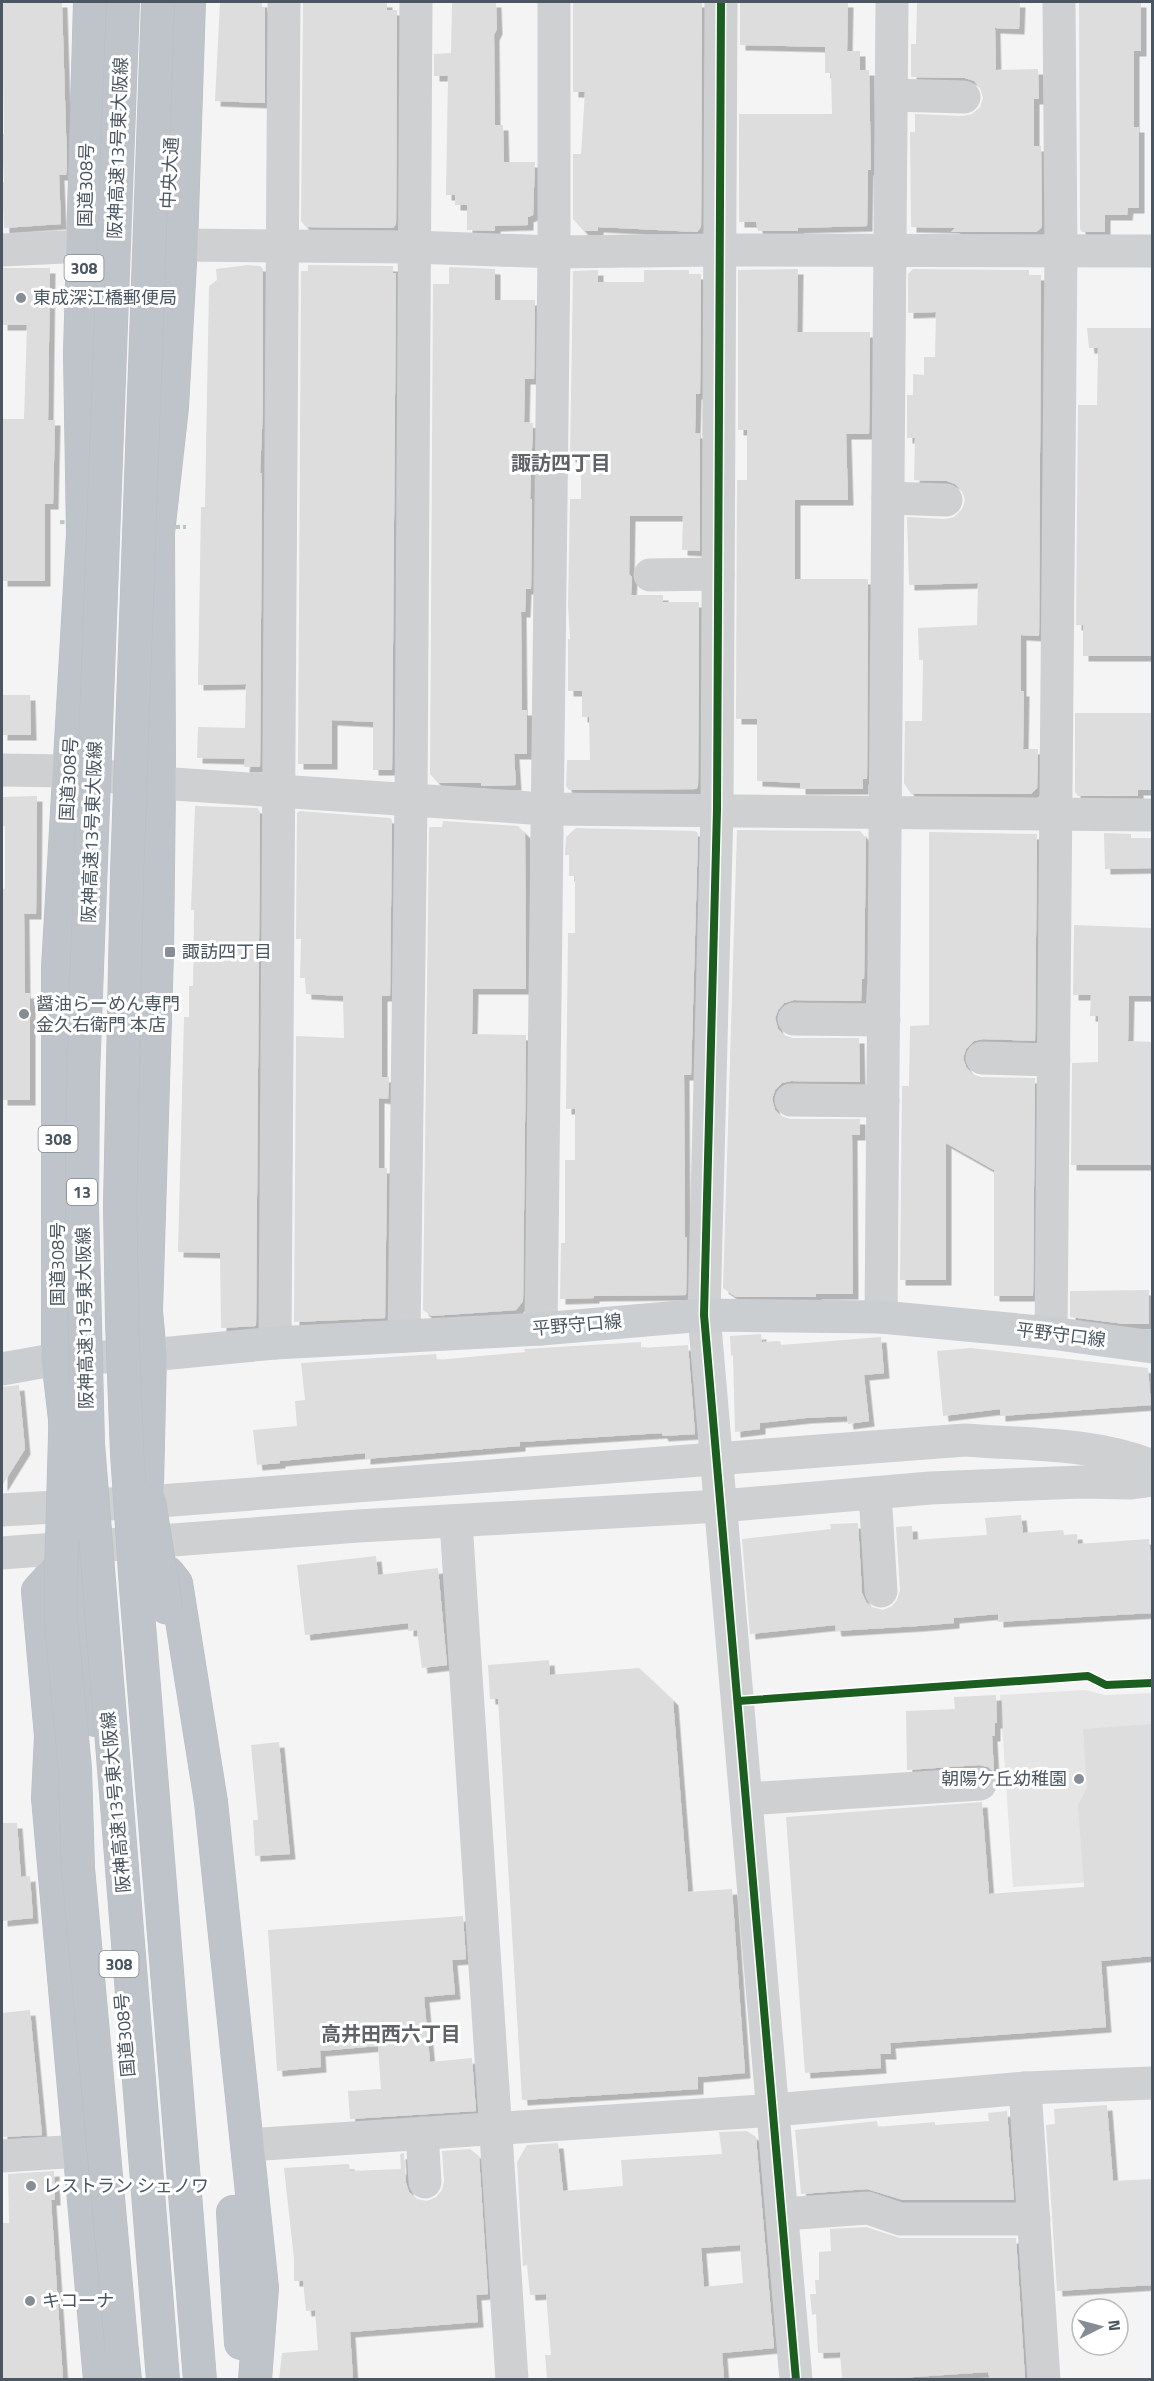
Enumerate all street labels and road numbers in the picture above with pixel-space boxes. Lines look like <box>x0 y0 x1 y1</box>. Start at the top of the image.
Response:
street label: 阪神高速13号東大阪線 <box>101 56 134 239</box>
street label: 中央大通 <box>154 136 185 210</box>
street label: 国道308号 <box>71 143 100 227</box>
road number: 308 <box>64 255 104 281</box>
street label: 国道308号 <box>53 736 84 822</box>
street label: 阪神高速13号東大阪線 <box>75 740 108 923</box>
road number: 308 <box>38 1126 78 1152</box>
road number: 13 <box>67 1179 97 1205</box>
street label: 国道308号 <box>44 1222 71 1306</box>
street label: 阪神高速13号東大阪線 <box>69 1227 100 1409</box>
street label: 平野守口線 <box>531 1307 623 1342</box>
street label: 平野守口線 <box>1015 1316 1107 1353</box>
street label: 阪神高速13号東大阪線 <box>94 1710 137 1894</box>
road number: 308 <box>100 1951 138 1977</box>
street label: 国道308号 <box>107 1992 142 2078</box>

